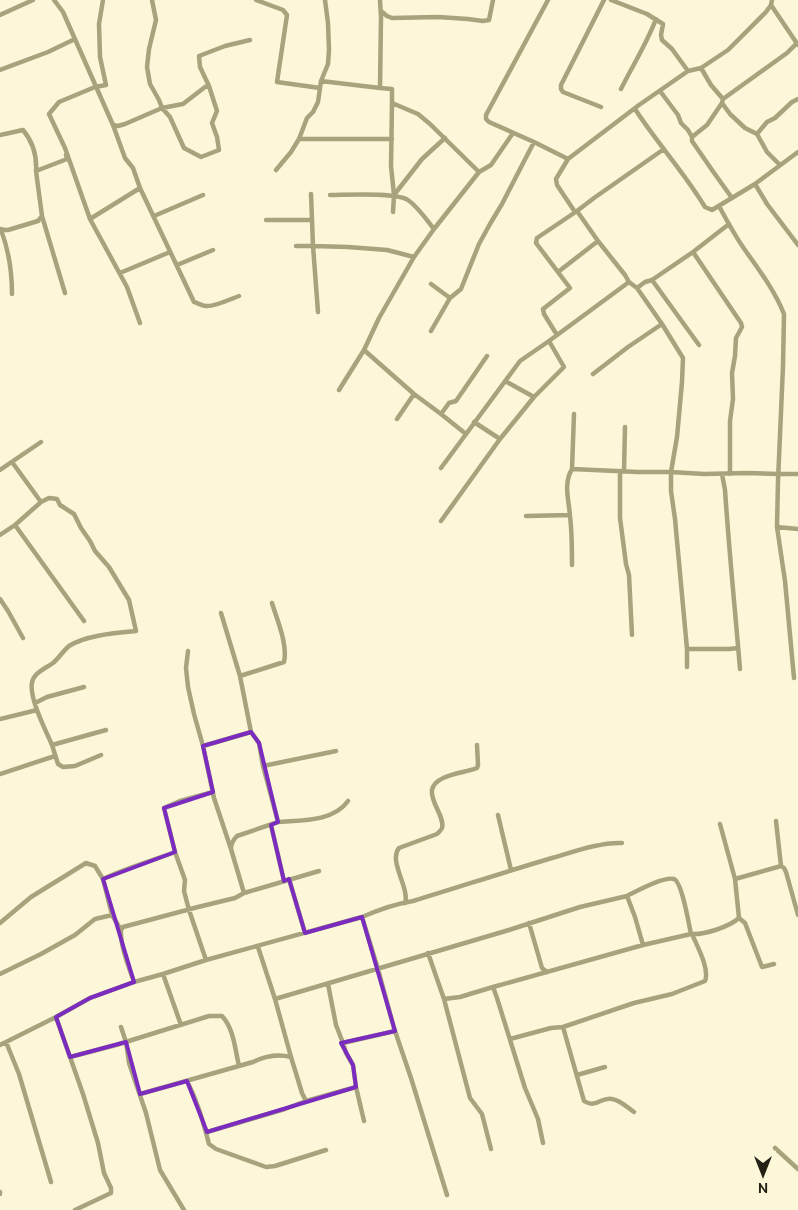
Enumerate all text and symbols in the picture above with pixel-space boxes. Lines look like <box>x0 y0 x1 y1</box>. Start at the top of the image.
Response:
north arrow <box>738 1150 788 1200</box>
text: N <box>758 1180 768 1196</box>

